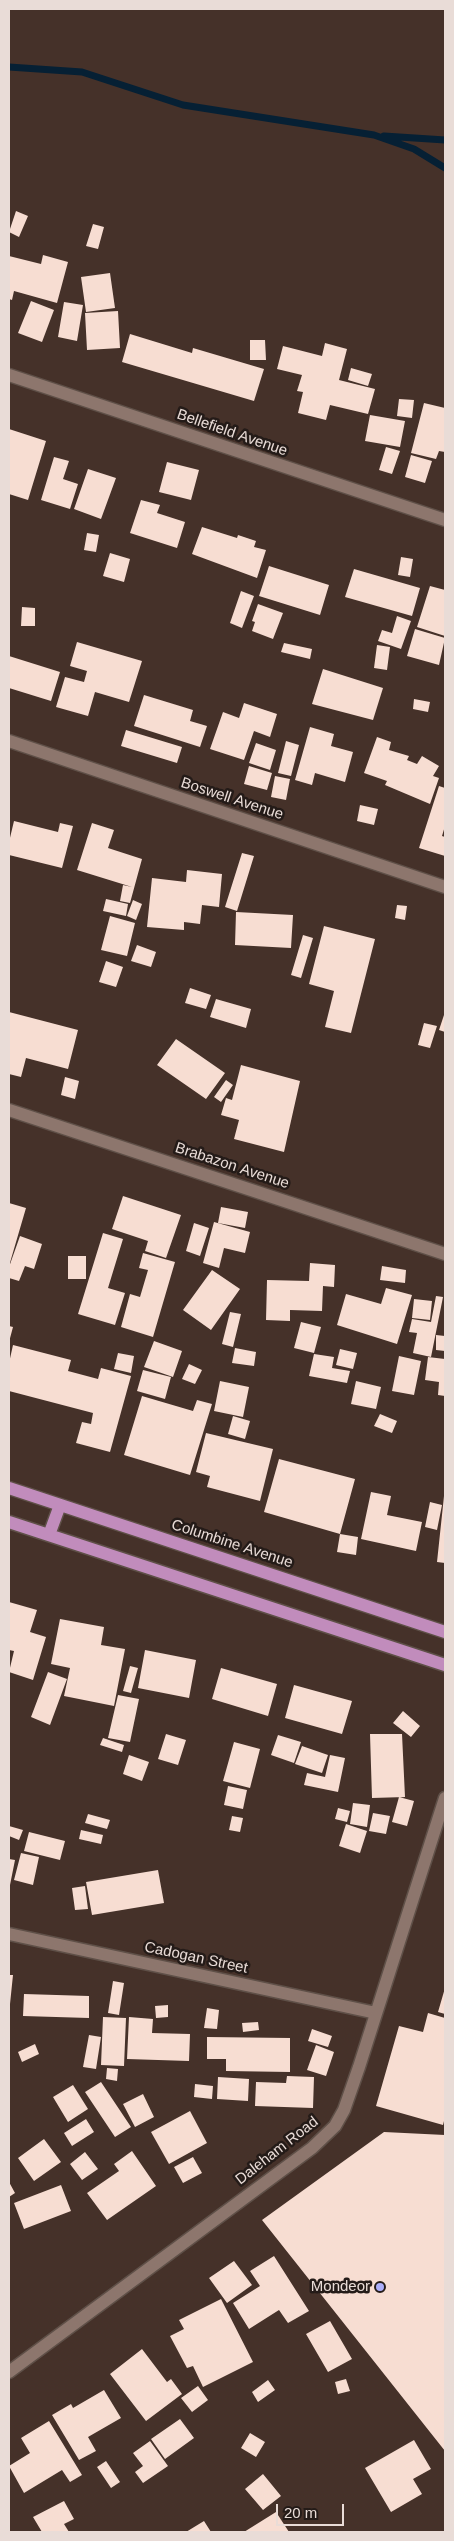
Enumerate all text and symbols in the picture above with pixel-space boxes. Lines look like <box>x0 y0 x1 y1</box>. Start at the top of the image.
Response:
street label: Bellefield Avenue <box>174 406 290 460</box>
street label: Boswell Avenue <box>179 774 285 824</box>
street label: Brabazon Avenue <box>173 1139 291 1193</box>
street label: Columbine Avenue <box>169 1516 295 1572</box>
street label: Cadogan Street <box>143 1938 249 1978</box>
street label: Daleham Road <box>232 2113 322 2189</box>
place label: Mondeor <box>311 2278 370 2296</box>
marker: Mondeor <box>374 2281 386 2293</box>
scale bar <box>279 2494 346 2526</box>
text: 20 m <box>284 2504 317 2521</box>

